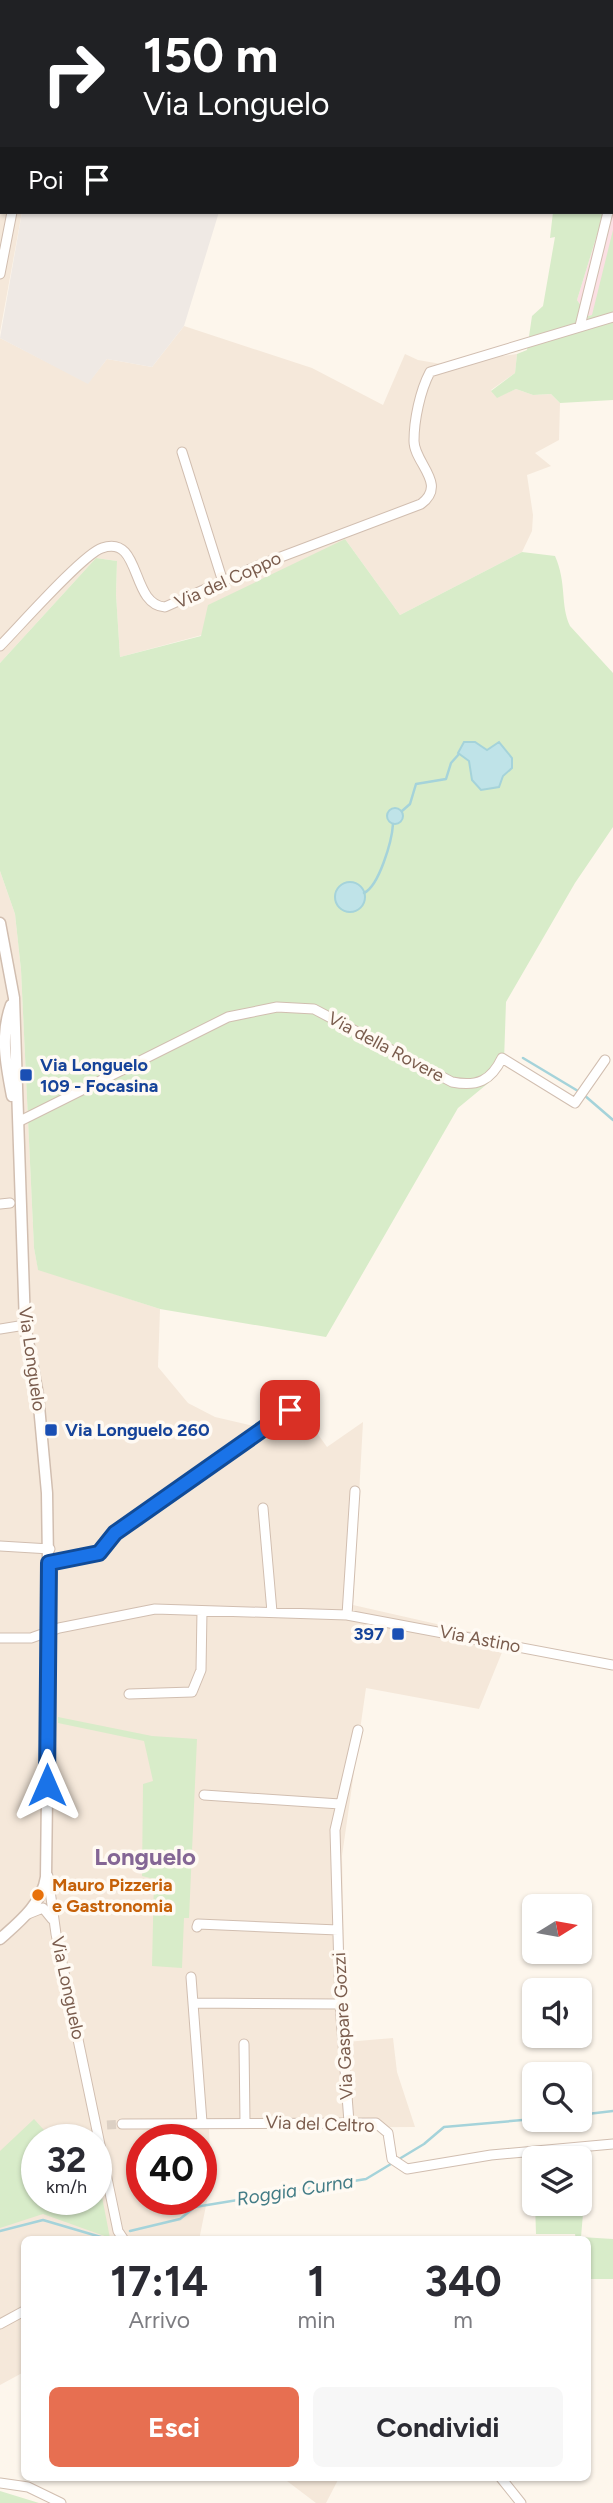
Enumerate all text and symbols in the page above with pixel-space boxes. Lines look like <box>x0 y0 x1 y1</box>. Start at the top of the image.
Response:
text: 150 m <box>143 25 278 84</box>
icon: right <box>28 28 119 119</box>
text: Via Longuelo <box>143 85 330 123</box>
icon: arrive <box>78 161 116 199</box>
text: Poi <box>28 164 64 196</box>
street label: Via del Coppo <box>171 547 285 613</box>
street label: Via della Rovere <box>324 1007 448 1087</box>
place label: Via Longuelo 109 - Focasina <box>40 1054 158 1097</box>
marker: Via Longuelo 109 - Focasina <box>18 1067 34 1083</box>
street label: Via Longuelo <box>14 1305 50 1413</box>
pin <box>260 1380 320 1440</box>
icon: arrive <box>271 1391 309 1429</box>
place label: Via Longuelo 260 <box>65 1419 210 1441</box>
marker: Via Longuelo 260 <box>43 1422 59 1438</box>
street label: Via Astino <box>437 1620 523 1658</box>
place label: 397 <box>354 1623 384 1645</box>
marker: 397 <box>390 1626 406 1642</box>
position arrow <box>10 1748 84 1822</box>
district label: Longuelo <box>94 1842 196 1871</box>
place label: Mauro Pizzeria e Gastronomia <box>52 1874 173 1917</box>
marker: Mauro Pizzeria e Gastronomia <box>30 1887 46 1903</box>
north arrow <box>522 1894 592 1964</box>
map controls <box>522 1894 592 2216</box>
street label: Via Longuelo <box>46 1934 90 2042</box>
street label: Via Gaspare Gozzi <box>328 1952 358 2100</box>
button: sound <box>522 1978 592 2048</box>
button: search <box>522 2062 592 2132</box>
street label: Via del Celtro <box>265 2111 375 2137</box>
speed limit sign: 40 <box>126 2124 217 2215</box>
text: 32 <box>47 2139 86 2181</box>
button: layers <box>522 2146 592 2216</box>
water label: Roggia Curna <box>235 2169 355 2211</box>
text: km/h <box>46 2176 87 2198</box>
text: 17:14 <box>110 2256 208 2307</box>
text: 1 <box>308 2256 325 2307</box>
text: 340 <box>425 2256 502 2307</box>
text: Arrivo <box>129 2306 190 2334</box>
text: min <box>298 2306 335 2334</box>
text: m <box>453 2306 473 2334</box>
button: Esci <box>49 2387 299 2467</box>
button: Condividi <box>313 2387 563 2467</box>

